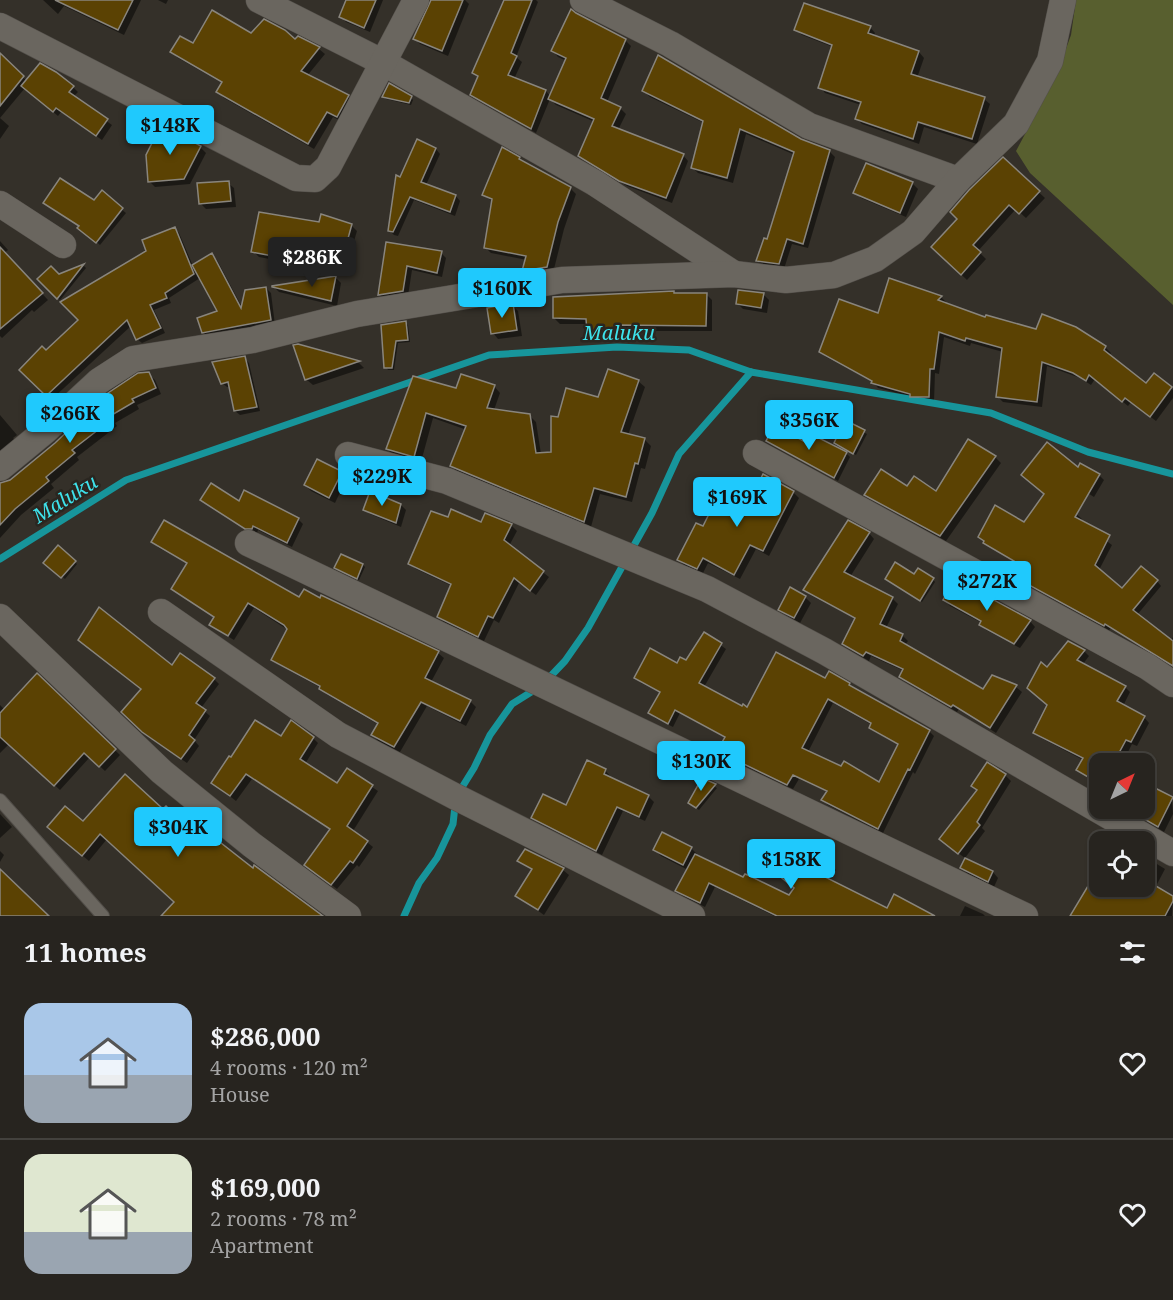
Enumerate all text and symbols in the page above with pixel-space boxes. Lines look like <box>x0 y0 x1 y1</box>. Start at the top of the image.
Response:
pin: $148K <box>128 105 212 156</box>
text: $148K <box>140 111 200 138</box>
pin: $286K <box>270 237 354 288</box>
text: $286K <box>282 243 342 270</box>
pin: $160K <box>460 268 544 319</box>
text: $160K <box>472 274 532 301</box>
water label: Maluku <box>582 319 655 346</box>
pin: $266K <box>28 393 112 444</box>
text: $266K <box>40 399 100 426</box>
pin: $356K <box>767 400 851 451</box>
text: $356K <box>779 406 839 433</box>
pin: $229K <box>340 456 424 507</box>
text: $229K <box>352 462 412 489</box>
water label: Maluku <box>26 468 102 530</box>
pin: $169K <box>695 477 779 528</box>
text: $169K <box>707 483 767 510</box>
pin: $272K <box>945 561 1029 612</box>
text: $272K <box>957 567 1017 594</box>
pin: $130K <box>659 741 743 792</box>
text: $130K <box>671 747 731 774</box>
north arrow <box>1089 753 1155 819</box>
map controls <box>1089 753 1155 897</box>
pin: $304K <box>136 807 220 858</box>
text: $304K <box>148 813 208 840</box>
button: locate <box>1089 831 1155 897</box>
pin: $158K <box>749 839 833 890</box>
text: $158K <box>761 845 821 872</box>
text: 11 homes <box>24 934 146 970</box>
icon: filters <box>1116 936 1149 969</box>
text: $286,000 <box>210 1018 320 1054</box>
icon: home <box>72 1027 144 1099</box>
icon: heart <box>1116 1047 1149 1080</box>
text: 4 rooms · 120 m² <box>210 1054 368 1081</box>
text: House <box>210 1081 270 1108</box>
text: $169,000 <box>210 1169 320 1205</box>
icon: home <box>72 1178 144 1250</box>
icon: heart <box>1116 1198 1149 1231</box>
text: 2 rooms · 78 m² <box>210 1205 357 1232</box>
text: Apartment <box>210 1232 314 1259</box>

